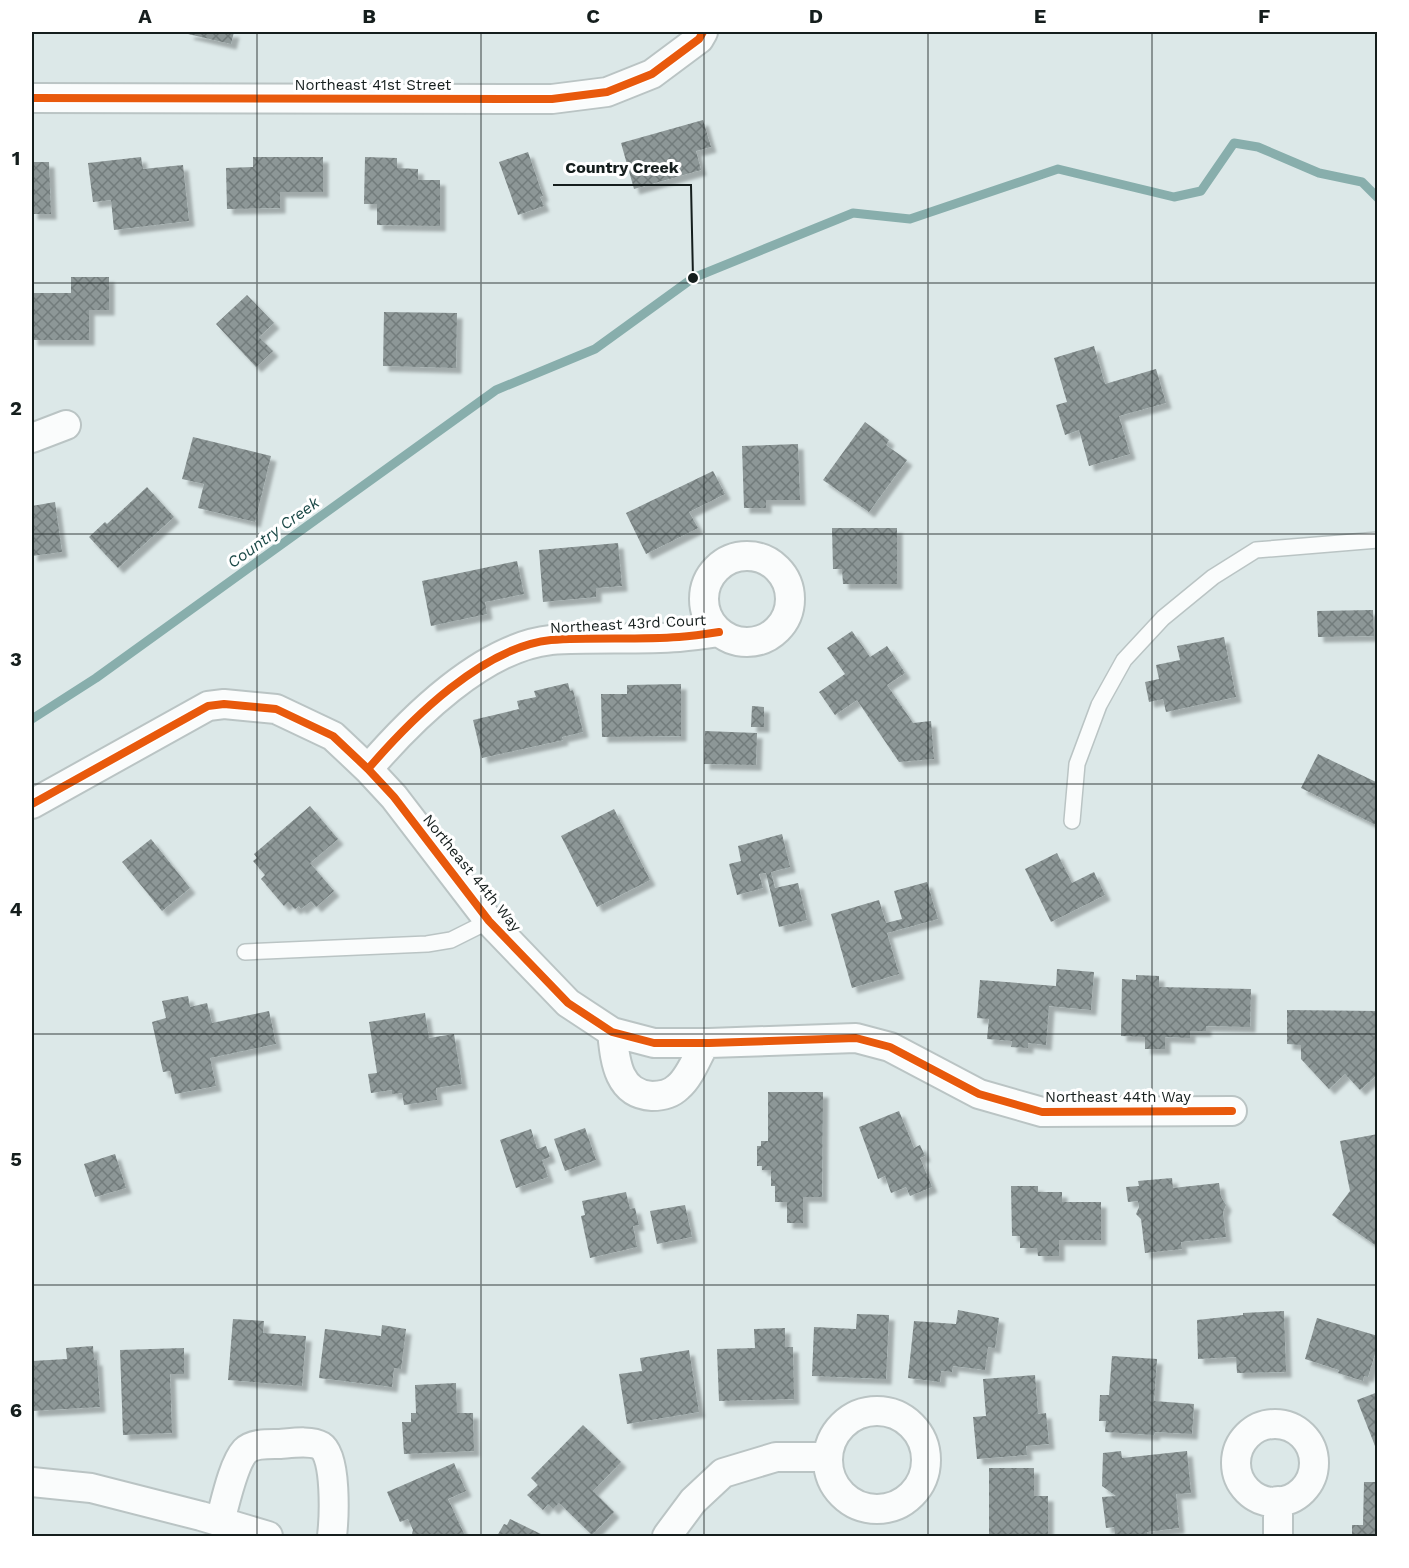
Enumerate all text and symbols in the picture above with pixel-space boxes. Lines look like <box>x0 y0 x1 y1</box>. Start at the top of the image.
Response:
text: A <box>138 4 152 28</box>
text: B <box>362 4 376 28</box>
text: C <box>586 4 600 28</box>
text: D <box>809 4 823 28</box>
text: E <box>1034 4 1046 28</box>
text: F <box>1258 4 1270 28</box>
street label: Northeast 41st Street <box>295 76 452 94</box>
text: 1 <box>12 146 20 170</box>
callout: Country Creek <box>553 151 691 185</box>
text: Country Creek <box>565 158 679 177</box>
text: 2 <box>10 396 22 420</box>
water label: Country Creek <box>224 492 324 572</box>
street label: Northeast 43rd Court <box>549 611 707 637</box>
text: 3 <box>10 647 22 671</box>
street label: Northeast 44th Way <box>419 811 525 936</box>
text: 4 <box>10 897 23 921</box>
street label: Northeast 44th Way <box>1045 1088 1191 1106</box>
text: 5 <box>10 1147 22 1171</box>
text: 6 <box>10 1398 22 1422</box>

